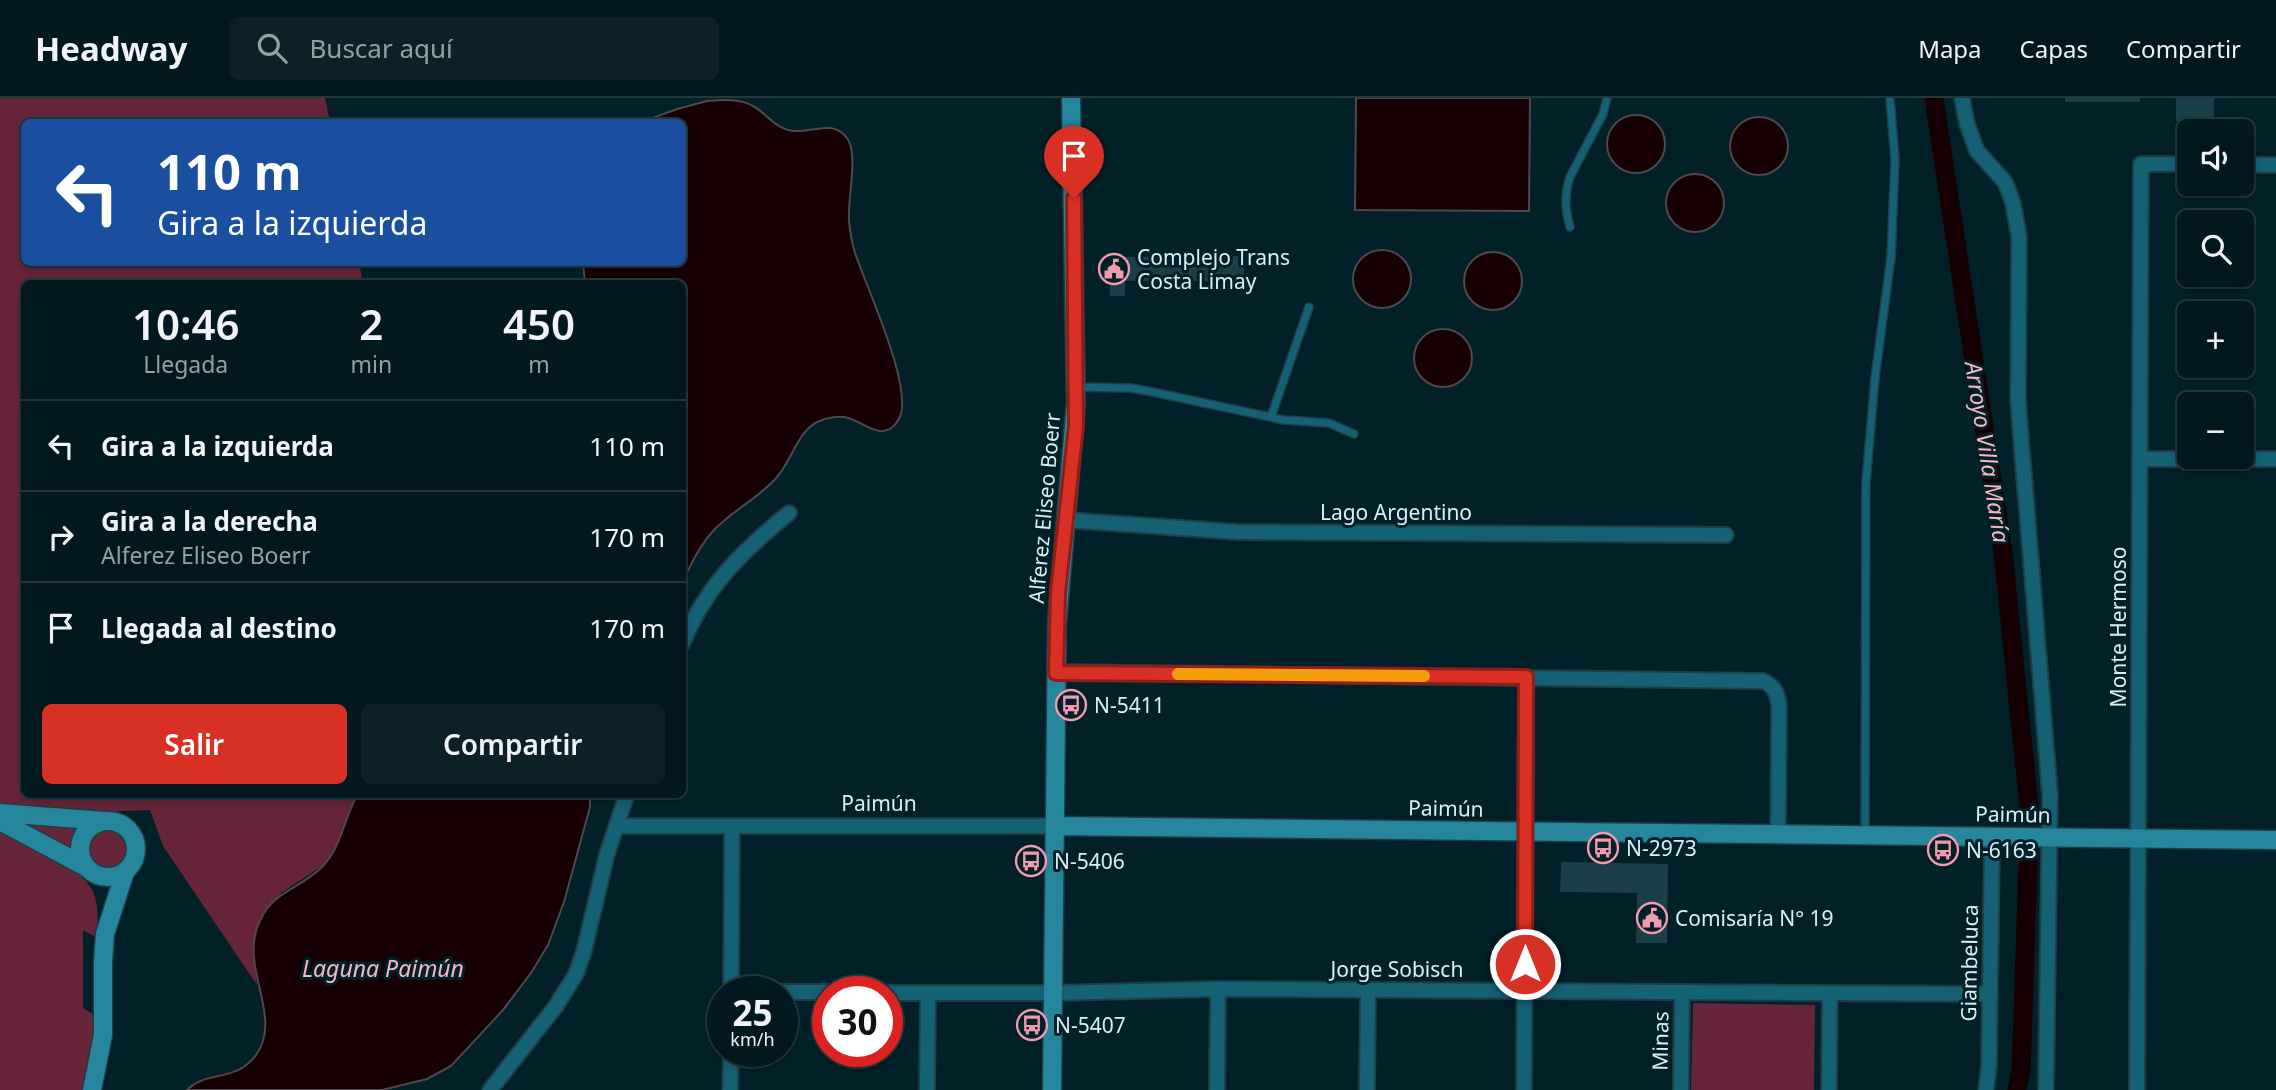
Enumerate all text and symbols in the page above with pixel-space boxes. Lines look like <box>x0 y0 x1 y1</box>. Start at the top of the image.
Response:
search box <box>229 17 719 80</box>
text: Headway <box>35 26 187 71</box>
icon: search <box>253 29 291 67</box>
text: Buscar aquí <box>309 30 453 66</box>
text: Mapa <box>1918 32 1982 65</box>
text: Capas <box>2020 32 2088 65</box>
text: Compartir <box>2126 32 2241 65</box>
map controls <box>2177 119 2254 469</box>
button: sound <box>2177 119 2254 196</box>
pin <box>1044 126 1104 198</box>
icon: arrive <box>1055 137 1093 175</box>
text: 110 m <box>157 138 302 204</box>
icon: left <box>42 147 133 238</box>
text: Gira a la izquierda <box>157 201 427 244</box>
button: search <box>2177 210 2254 287</box>
place label: Complejo Trans Costa Limay <box>1137 243 1290 295</box>
public building icon: Complejo Trans Costa Limay <box>1097 252 1131 286</box>
text: 10:46 <box>132 295 240 352</box>
text: 2 <box>359 295 383 352</box>
text: 450 <box>503 295 575 352</box>
button: + <box>2177 301 2254 378</box>
text: Llegada <box>143 348 228 380</box>
text: min <box>350 348 392 380</box>
text: m <box>528 348 550 380</box>
water label: Arroyo Villa María <box>1958 357 2018 545</box>
button: − <box>2177 392 2254 469</box>
street label: Alferez Eliseo Boerr <box>1022 411 1066 604</box>
icon: left <box>42 427 80 465</box>
text: Gira a la izquierda <box>101 428 334 464</box>
text: 110 m <box>589 428 665 464</box>
street label: Lago Argentino <box>1320 498 1472 526</box>
text: Gira a la derecha <box>101 503 318 539</box>
icon: right <box>42 518 80 556</box>
text: 170 m <box>589 519 665 555</box>
text: Alferez Eliseo Boerr <box>101 539 310 571</box>
street label: Monte Hermoso <box>2104 547 2132 707</box>
icon: arrive <box>42 609 80 647</box>
text: Llegada al destino <box>101 610 337 646</box>
text: 170 m <box>589 610 665 646</box>
bus stop icon: N-5411 <box>1054 688 1088 722</box>
place label: N-5411 <box>1094 691 1165 719</box>
button: Salir <box>42 704 347 784</box>
button: Compartir <box>361 704 665 784</box>
street label: Paimún <box>841 789 917 817</box>
street label: Paimún <box>1408 793 1484 823</box>
street label: Paimún <box>1975 799 2051 829</box>
bus stop icon: N-2973 <box>1586 831 1620 865</box>
bus stop icon: N-6163 <box>1926 833 1960 867</box>
place label: N-2973 <box>1626 834 1697 862</box>
place label: N-6163 <box>1966 836 2037 864</box>
bus stop icon: N-5406 <box>1014 844 1048 878</box>
place label: N-5406 <box>1054 847 1125 875</box>
public building icon: Comisaría N° 19 <box>1635 901 1669 935</box>
place label: Comisaría N° 19 <box>1675 904 1834 932</box>
street label: Giambeluca <box>1954 904 1984 1022</box>
position arrow <box>1488 927 1562 1001</box>
water label: Laguna Paimún <box>302 952 464 984</box>
street label: Jorge Sobisch <box>1329 955 1463 983</box>
speed limit sign: 30 <box>812 976 903 1067</box>
text: 25 <box>732 989 773 1036</box>
bus stop icon: N-5407 <box>1015 1008 1049 1042</box>
place label: N-5407 <box>1055 1011 1126 1039</box>
street label: Minas <box>1645 1011 1675 1071</box>
text: km/h <box>730 1027 775 1051</box>

